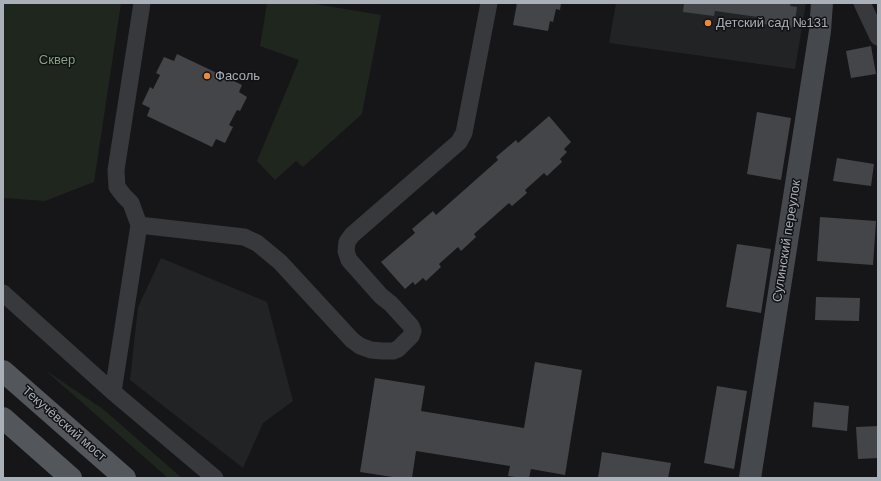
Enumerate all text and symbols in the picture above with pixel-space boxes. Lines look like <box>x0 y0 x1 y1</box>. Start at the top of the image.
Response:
place label: Детский сад №131 <box>716 15 828 31</box>
marker: Детский сад №131 <box>703 18 713 28</box>
park label: Сквер <box>39 52 75 68</box>
place label: Фасоль <box>215 68 260 84</box>
marker: Фасоль <box>202 71 212 81</box>
street label: Сулинский переулок <box>770 179 804 303</box>
street label: Текучёвский мост <box>19 383 109 465</box>

